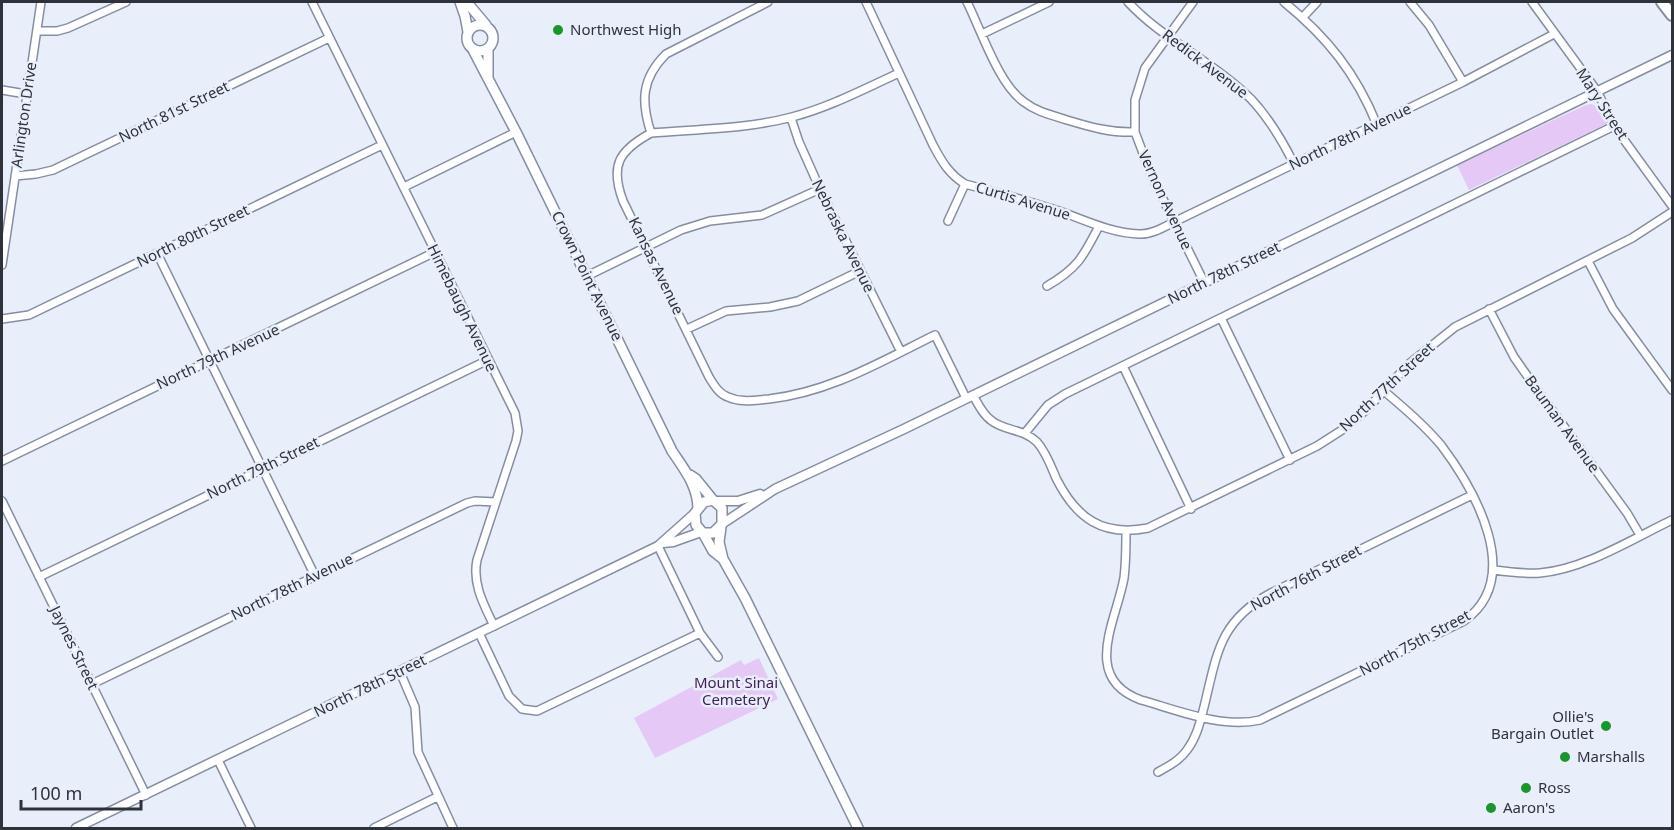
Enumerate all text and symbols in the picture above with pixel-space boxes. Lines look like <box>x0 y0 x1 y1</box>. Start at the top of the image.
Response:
place label: Northwest High <box>570 19 682 39</box>
marker: Northwest High <box>551 23 565 37</box>
street label: Redick Avenue <box>1159 24 1253 102</box>
street label: Arlington Drive <box>6 61 40 169</box>
street label: Mary Street <box>1572 64 1634 144</box>
street label: North 81st Street <box>115 75 233 147</box>
street label: North 78th Avenue <box>1285 98 1414 174</box>
street label: Vernon Avenue <box>1134 147 1198 253</box>
street label: Nebraska Avenue <box>808 176 880 295</box>
street label: Curtis Avenue <box>974 176 1073 224</box>
street label: North 80th Street <box>133 199 253 271</box>
street label: Crown Point Avenue <box>548 207 628 344</box>
street label: Kansas Avenue <box>625 213 689 318</box>
street label: North 78th Street <box>1164 236 1284 308</box>
street label: Himebaugh Avenue <box>423 241 502 375</box>
street label: North 79th Avenue <box>153 319 282 393</box>
street label: North 77th Street <box>1335 337 1438 435</box>
street label: Bauman Avenue <box>1521 371 1605 476</box>
street label: North 79th Street <box>203 431 323 503</box>
street label: North 76th Street <box>1247 539 1365 615</box>
street label: North 78th Avenue <box>227 548 356 624</box>
street label: Jaynes Street <box>45 601 104 693</box>
street label: North 75th Street <box>1356 604 1474 680</box>
street label: North 78th Street <box>310 649 430 721</box>
park label: Mount Sinai Cemetery <box>694 672 778 709</box>
place label: Ollie's Bargain Outlet <box>1491 706 1595 743</box>
marker: Ollie's Bargain Outlet <box>1599 719 1613 733</box>
place label: Marshalls <box>1577 746 1645 766</box>
marker: Marshalls <box>1558 750 1572 764</box>
scale bar <box>21 773 141 811</box>
place label: Ross <box>1538 777 1571 797</box>
text: 100 m <box>30 781 82 805</box>
marker: Ross <box>1519 781 1533 795</box>
place label: Aaron's <box>1503 797 1555 817</box>
marker: Aaron's <box>1484 801 1498 815</box>

